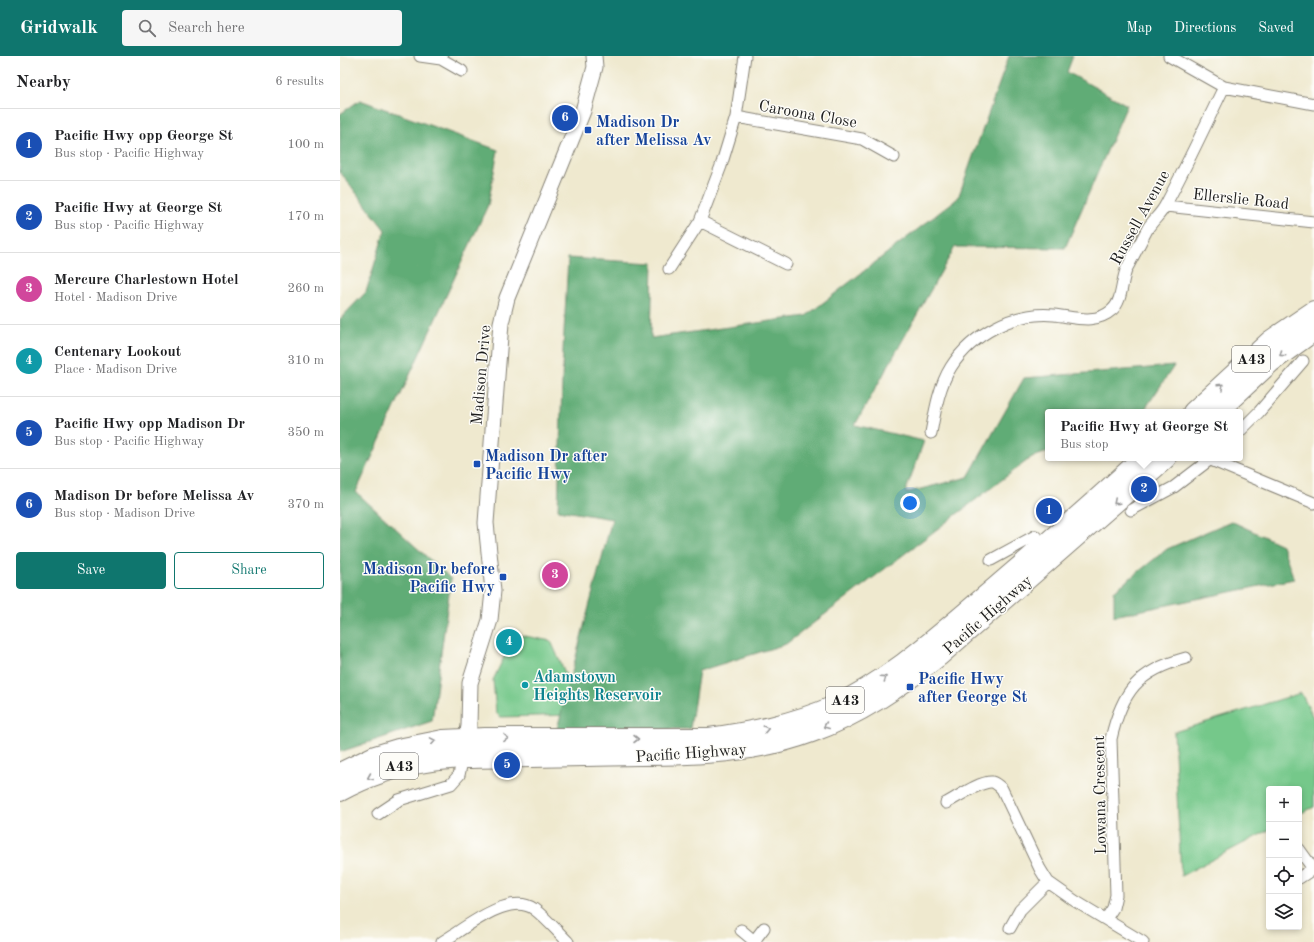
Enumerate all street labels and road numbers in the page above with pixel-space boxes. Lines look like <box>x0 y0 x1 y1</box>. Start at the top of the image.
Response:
street label: Caroona Close <box>757 98 858 131</box>
street label: Russell Avenue <box>1108 168 1173 268</box>
street label: Ellerslie Road <box>1192 187 1290 213</box>
street label: Madison Drive <box>470 324 494 426</box>
road number: A43 <box>1232 346 1270 372</box>
street label: Pacific Highway <box>941 573 1036 658</box>
road number: A43 <box>826 687 864 713</box>
street label: Lowana Crescent <box>1092 735 1110 855</box>
street label: Pacific Highway <box>635 742 748 766</box>
road number: A43 <box>380 753 418 779</box>

